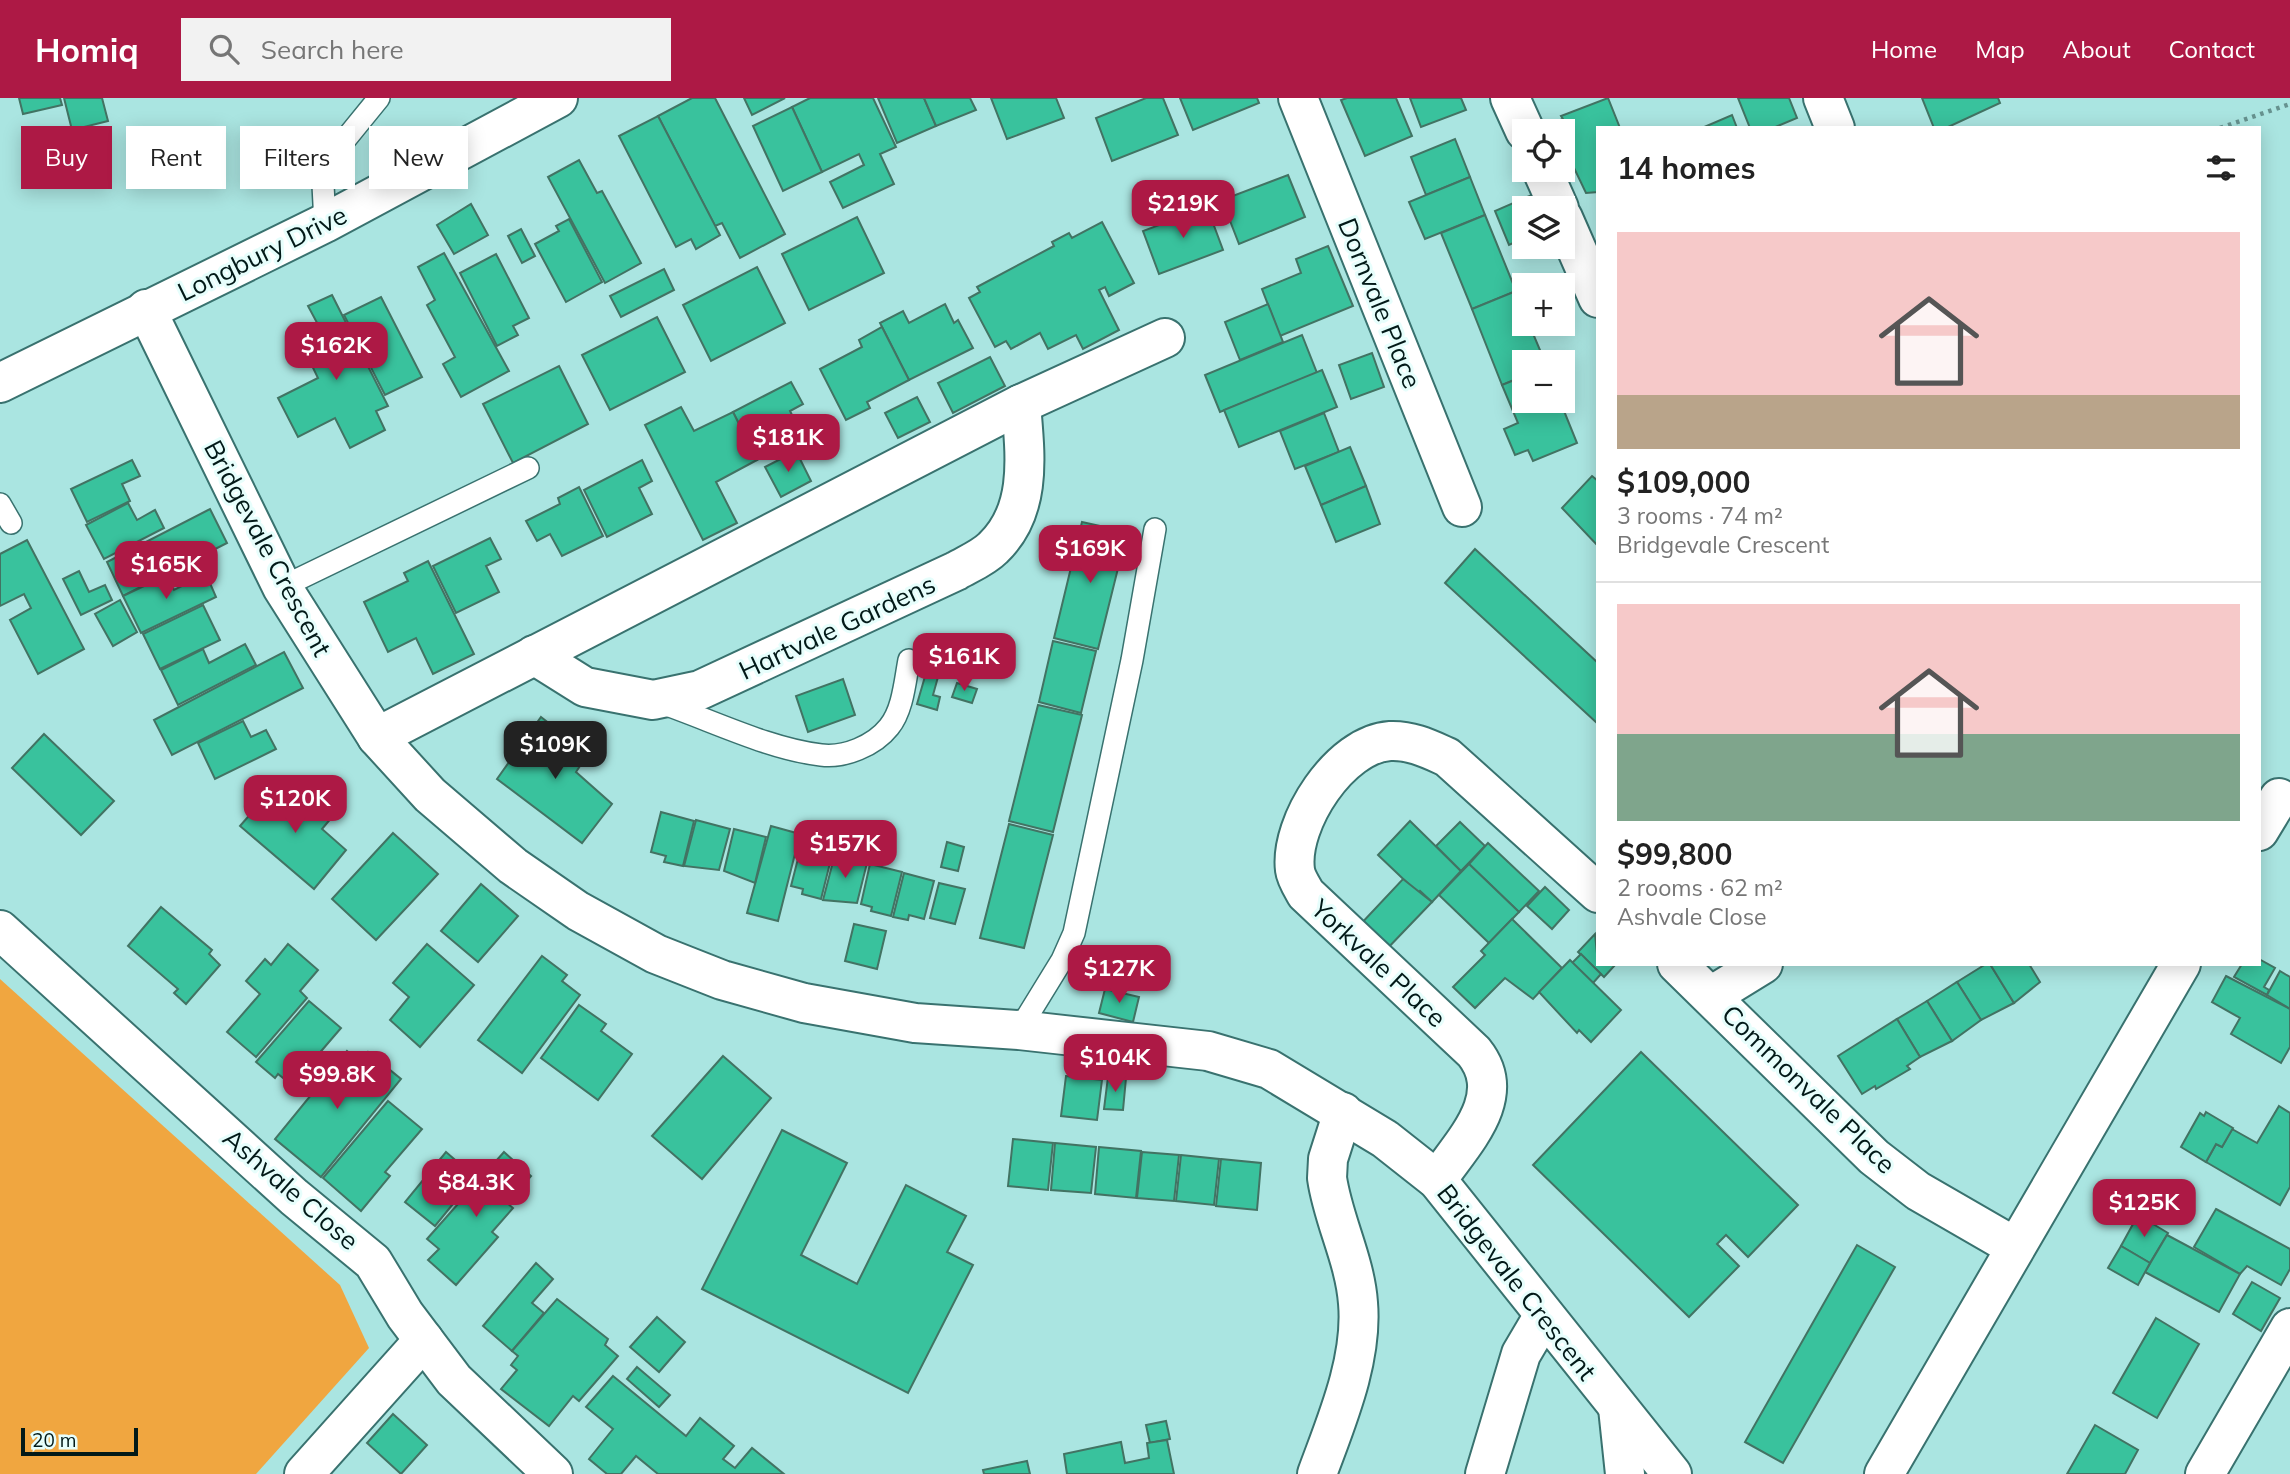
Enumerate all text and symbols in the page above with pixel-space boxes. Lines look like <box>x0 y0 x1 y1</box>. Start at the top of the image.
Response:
search box <box>181 18 671 81</box>
text: Homiq <box>35 29 139 70</box>
icon: search <box>205 30 243 68</box>
text: Search here <box>261 33 404 66</box>
text: Home <box>1871 34 1937 64</box>
text: Map <box>1975 34 2025 64</box>
text: About <box>2063 34 2131 64</box>
text: Contact <box>2169 34 2255 64</box>
map controls <box>1512 119 1575 413</box>
button: locate <box>1512 119 1575 182</box>
chip: Buy <box>21 126 112 189</box>
chip: Rent <box>126 126 226 189</box>
chip: Filters <box>240 126 355 189</box>
chip: New <box>369 126 468 189</box>
text: 14 homes <box>1617 149 1756 187</box>
icon: filters <box>2202 149 2240 187</box>
pin: $219K <box>1134 180 1232 240</box>
text: $219K <box>1148 188 1218 217</box>
button: layers <box>1512 196 1575 259</box>
street label: Longbury Drive <box>172 198 352 308</box>
street label: Dornvale Place <box>1331 213 1429 393</box>
button: + <box>1512 273 1575 336</box>
icon: home <box>1866 278 1992 404</box>
pin: $162K <box>287 322 385 382</box>
text: $162K <box>301 330 371 359</box>
button: − <box>1512 350 1575 413</box>
pin: $181K <box>739 414 837 474</box>
text: $181K <box>753 422 823 451</box>
street label: Bridgevale Crescent <box>197 434 339 662</box>
text: $109,000 <box>1617 463 1750 501</box>
text: 3 rooms · 74 m² <box>1617 501 1783 530</box>
pin: $169K <box>1041 526 1139 585</box>
text: Bridgevale Crescent <box>1617 530 1829 559</box>
text: $169K <box>1055 533 1125 562</box>
pin: $165K <box>117 542 215 601</box>
text: $165K <box>131 549 201 578</box>
street label: Hartvale Gardens <box>734 567 940 687</box>
pin: $161K <box>915 634 1013 693</box>
text: $161K <box>929 641 999 670</box>
icon: home <box>1866 650 1992 776</box>
pin: $109K <box>506 722 604 781</box>
text: $109K <box>520 729 590 758</box>
pin: $120K <box>246 776 344 835</box>
text: $120K <box>260 783 330 812</box>
pin: $157K <box>796 820 894 880</box>
text: $157K <box>810 828 880 857</box>
text: $99,800 <box>1617 835 1732 873</box>
text: 2 rooms · 62 m² <box>1617 873 1783 902</box>
street label: Yorkvale Place <box>1304 891 1453 1034</box>
text: Ashvale Close <box>1617 902 1767 931</box>
pin: $127K <box>1070 946 1168 1005</box>
text: $127K <box>1084 953 1154 982</box>
street label: Commonvale Place <box>1715 998 1903 1180</box>
pin: $104K <box>1066 1034 1164 1094</box>
text: $104K <box>1080 1042 1150 1071</box>
pin: $99.8K <box>280 1052 394 1111</box>
text: $99.8K <box>299 1059 375 1088</box>
street label: Ashvale Close <box>216 1121 366 1257</box>
pin: $84.3K <box>419 1160 533 1219</box>
text: $84.3K <box>438 1167 514 1196</box>
street label: Bridgevale Crescent <box>1430 1177 1604 1387</box>
pin: $125K <box>2095 1180 2193 1239</box>
text: $125K <box>2109 1187 2179 1216</box>
scale bar <box>21 1425 138 1457</box>
text: 20 m <box>32 1428 76 1452</box>

